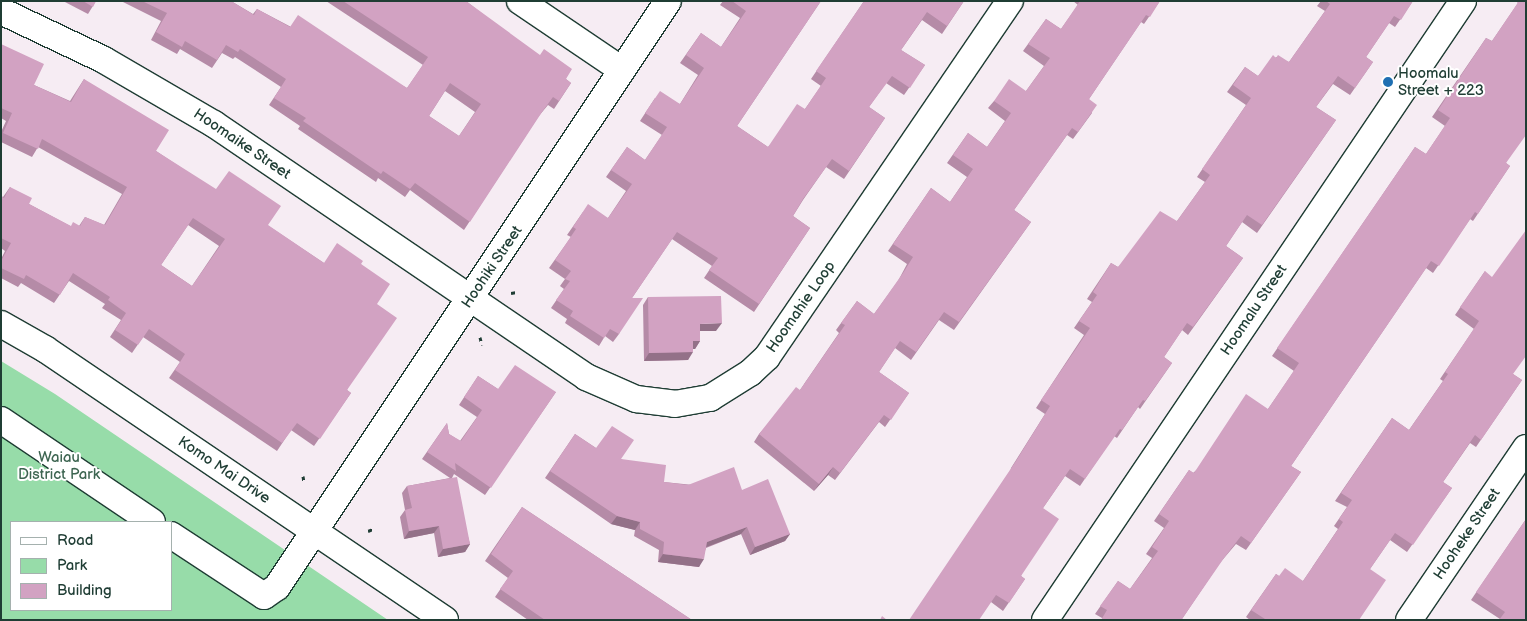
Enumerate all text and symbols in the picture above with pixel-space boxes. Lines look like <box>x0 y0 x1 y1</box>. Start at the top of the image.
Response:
place label: Hoomalu Street + 223 <box>1398 64 1484 99</box>
marker: Hoomalu Street + 223 <box>1382 76 1394 88</box>
street label: Hoomaike Street <box>190 105 294 183</box>
street label: Hoohiki Street <box>458 222 526 312</box>
street label: Hoomahie Loop <box>763 258 839 356</box>
street label: Hoomalu Street <box>1217 261 1291 359</box>
street label: Komo Mai Drive <box>175 433 273 507</box>
park label: Waiau District Park <box>18 448 100 483</box>
street label: Hooheke Street <box>1430 485 1504 583</box>
legend <box>10 521 172 611</box>
text: Road <box>57 531 93 550</box>
text: Park <box>57 556 87 575</box>
text: Building <box>57 581 112 600</box>

